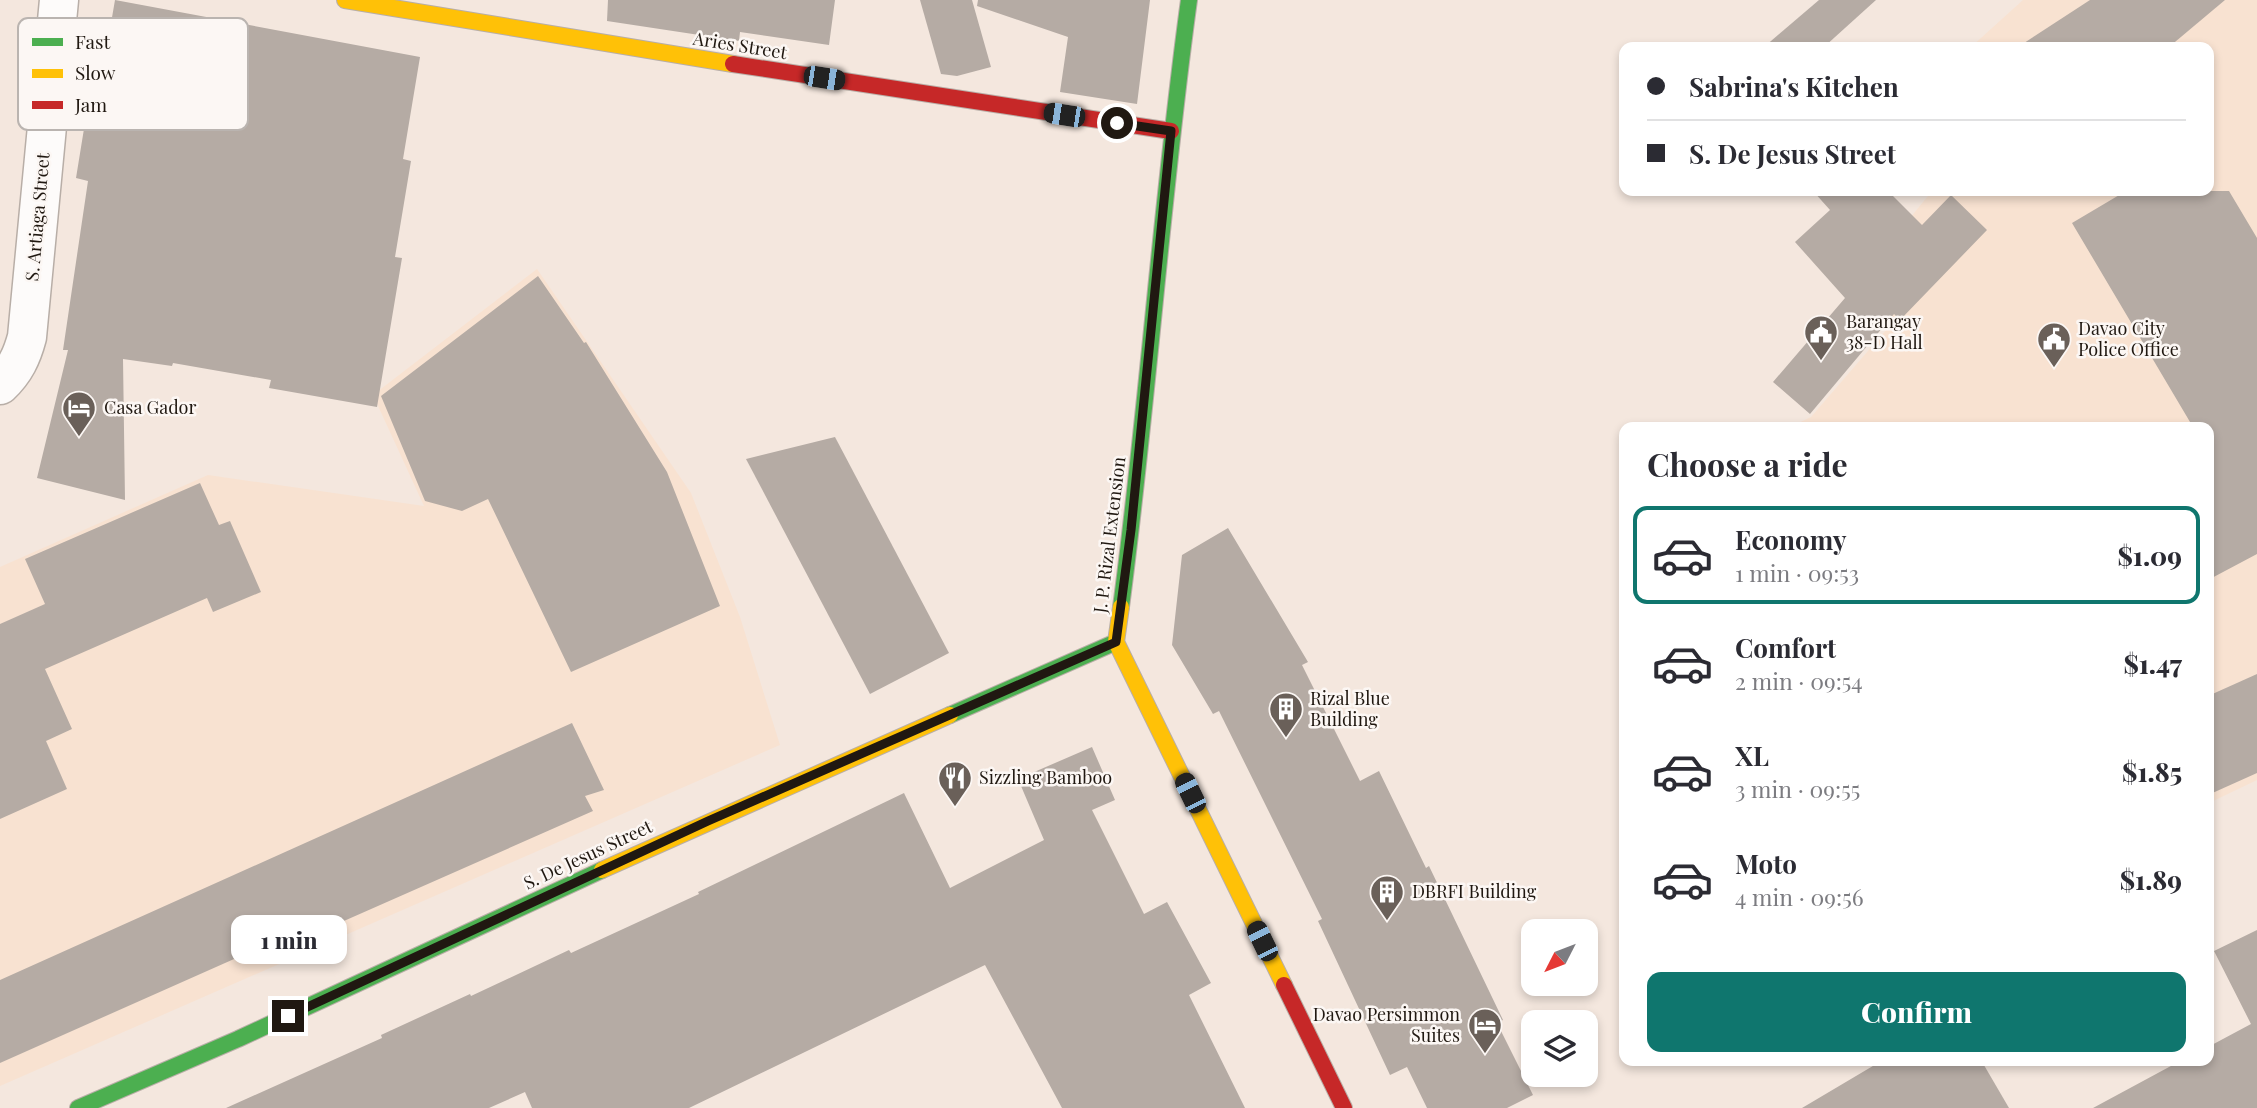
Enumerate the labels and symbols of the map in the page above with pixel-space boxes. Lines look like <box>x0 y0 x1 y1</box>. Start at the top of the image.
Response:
legend <box>18 18 248 130</box>
street label: Aries Street <box>691 26 789 64</box>
text: Fast <box>75 28 111 54</box>
text: Slow <box>75 59 116 85</box>
car <box>802 64 847 92</box>
text: Jam <box>74 91 107 117</box>
car <box>1042 101 1087 129</box>
route start <box>1101 107 1133 139</box>
street label: S. Artiaga Street <box>19 151 55 282</box>
place label: Barangay 38-D Hall <box>1846 309 1923 354</box>
public building icon: Barangay 38-D Hall <box>1802 313 1840 362</box>
place label: Davao City Police Office <box>2078 316 2179 361</box>
public building icon: Davao City Police Office <box>2035 320 2073 369</box>
hotel icon: Casa Gador <box>60 389 98 438</box>
place label: Casa Gador <box>104 395 196 419</box>
street label: J. P. Rizal Extension <box>1087 455 1131 615</box>
place label: Rizal Blue Building <box>1310 686 1390 731</box>
building icon: Rizal Blue Building <box>1267 690 1305 739</box>
restaurant icon: Sizzling Bamboo <box>936 759 974 808</box>
place label: Sizzling Bamboo <box>979 765 1112 789</box>
car <box>1172 770 1209 816</box>
street label: S. De Jesus Street <box>519 814 656 894</box>
building icon: DBRFI Building <box>1368 873 1406 922</box>
place label: DBRFI Building <box>1412 879 1537 903</box>
callout: 1 min <box>230 914 346 964</box>
car <box>1244 918 1281 964</box>
north arrow <box>1521 919 1598 996</box>
route end <box>272 1000 304 1032</box>
place label: Davao Persimmon Suites <box>1313 1002 1460 1047</box>
hotel icon: Davao Persimmon Suites <box>1466 1006 1504 1055</box>

